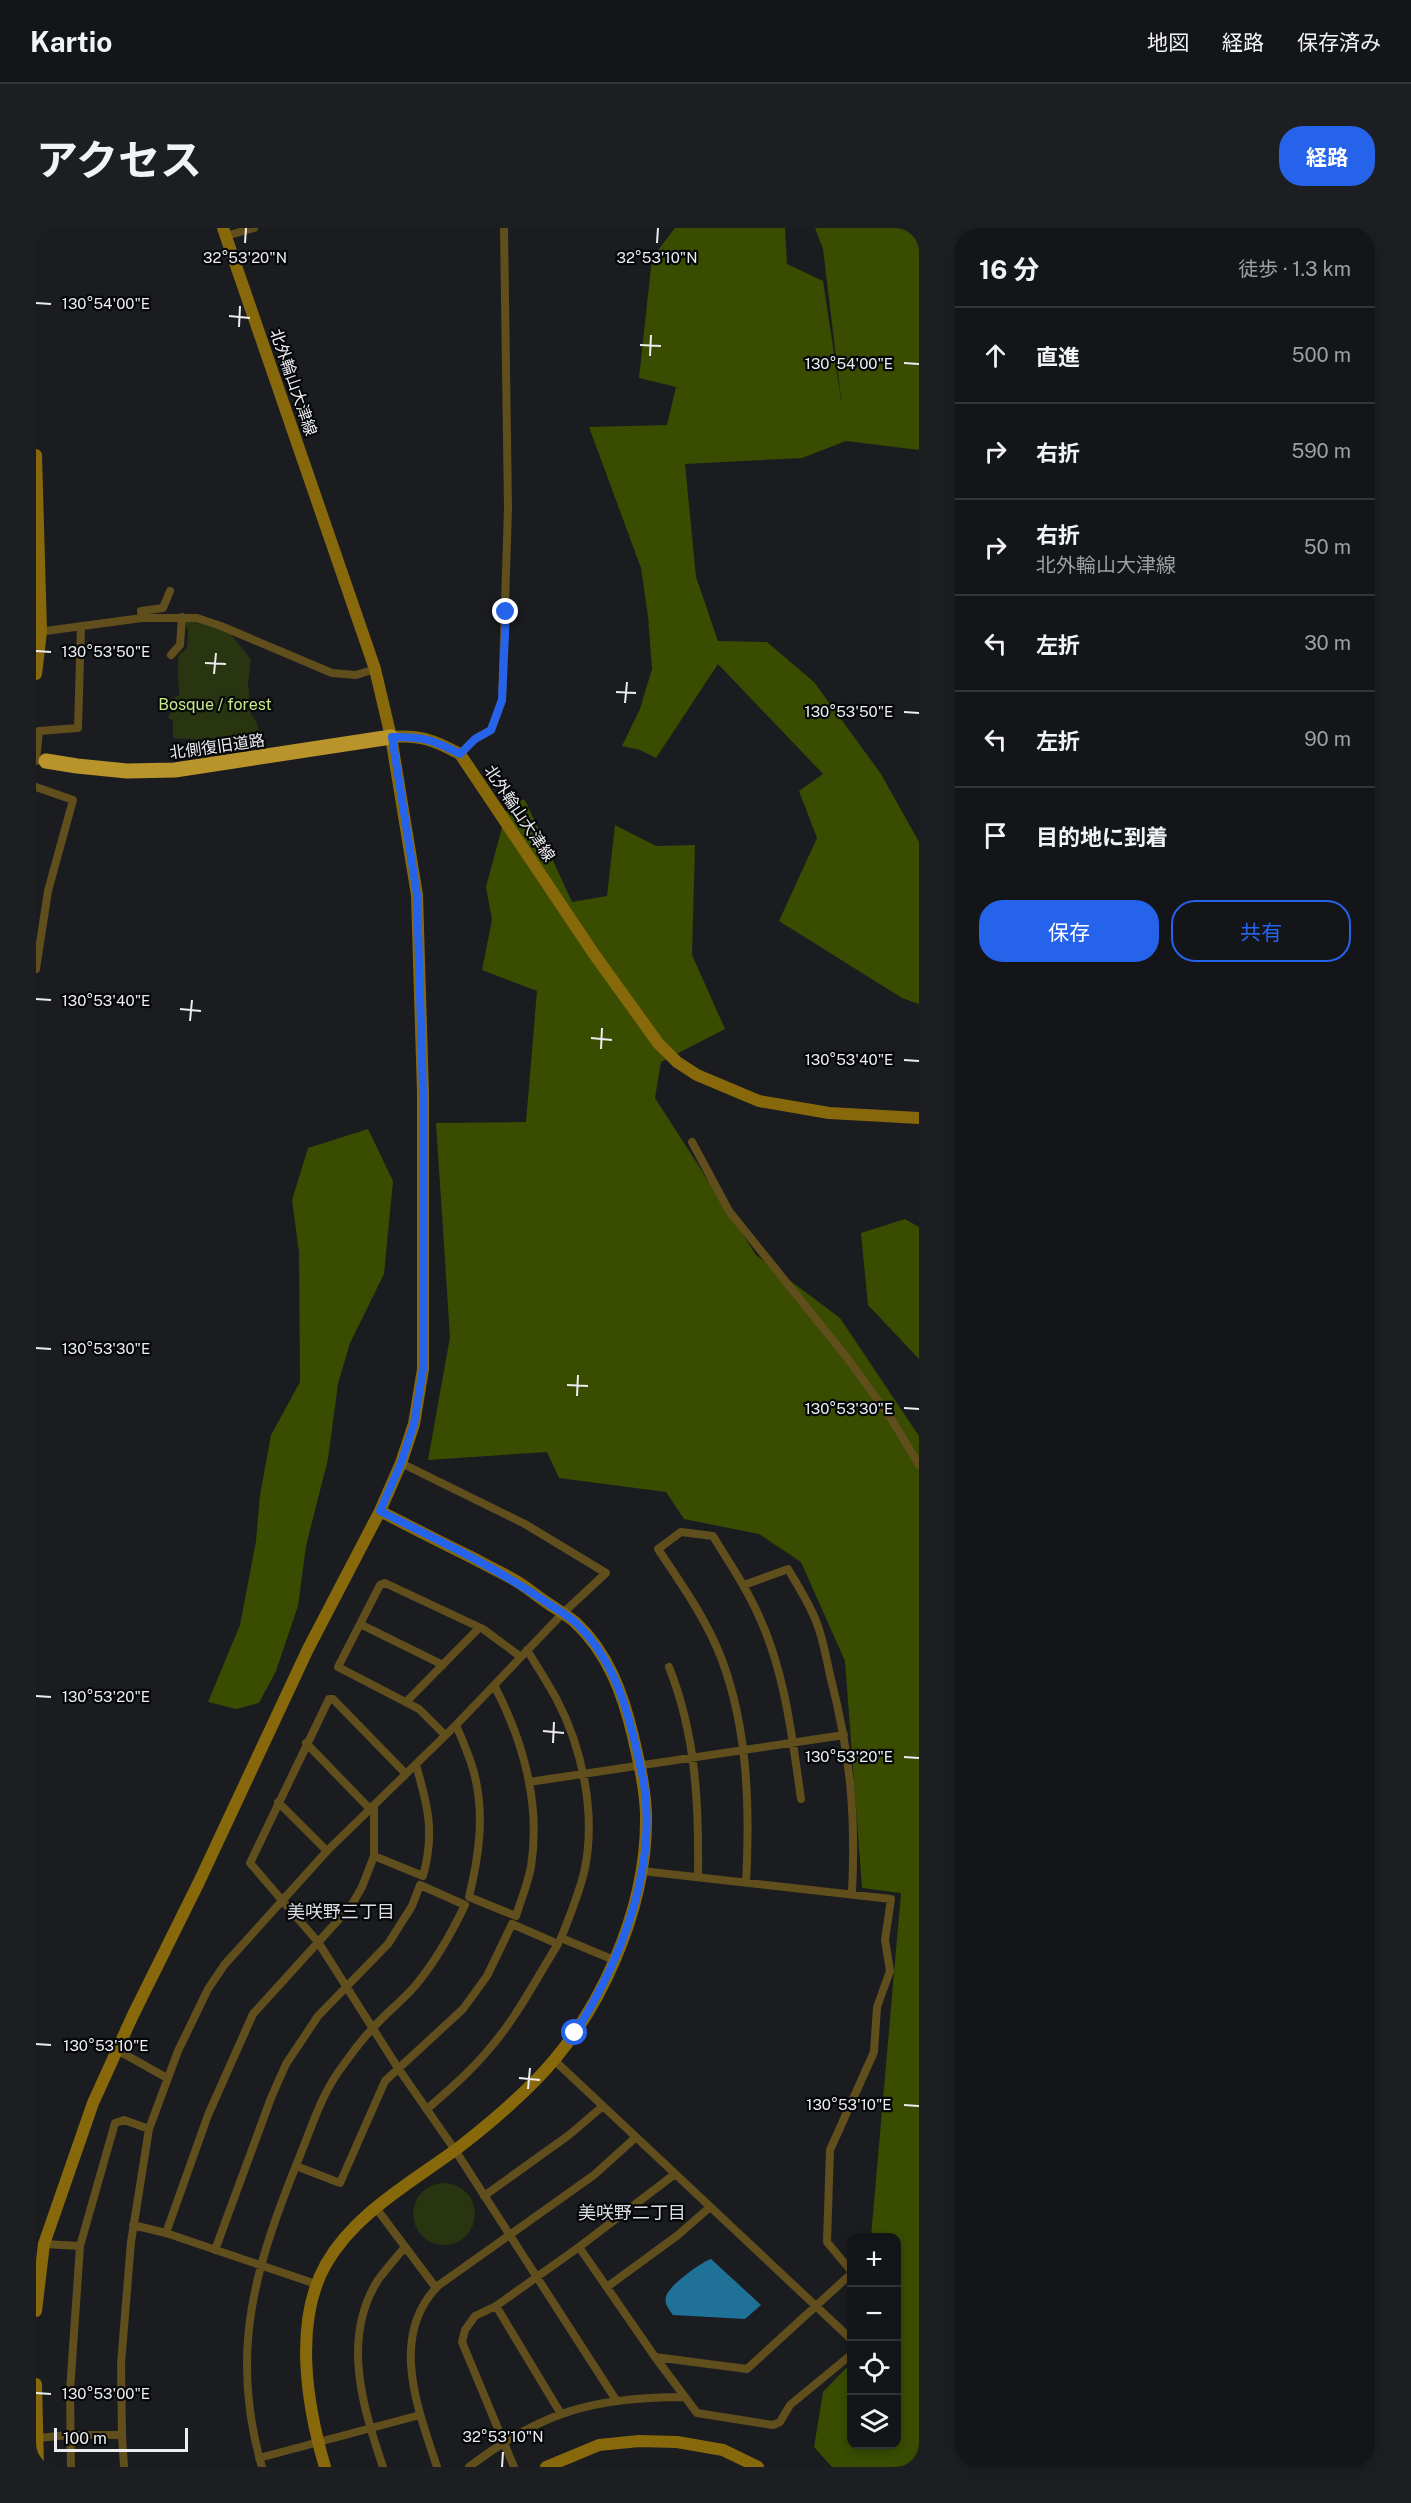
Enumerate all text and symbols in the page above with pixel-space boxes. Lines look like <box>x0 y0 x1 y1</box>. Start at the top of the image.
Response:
text: Kartio <box>30 25 112 58</box>
text: 地図 <box>1147 30 1189 55</box>
text: 経路 <box>1222 30 1264 55</box>
text: 保存済み <box>1297 30 1381 55</box>
button: 経路 <box>1279 126 1375 186</box>
text: アクセス <box>36 135 202 184</box>
text: 32°53'20"N <box>203 249 287 266</box>
text: 32°53'10"N <box>616 249 698 266</box>
text: 16 分 <box>979 254 1039 285</box>
text: 徒歩 · 1.3 km <box>1238 257 1351 281</box>
text: 130°54'00"E <box>62 295 150 312</box>
street label: 北外輪山大津線 <box>266 326 321 438</box>
icon: ahead <box>979 339 1012 372</box>
text: 500 m <box>1292 343 1351 367</box>
text: 直進 <box>1036 344 1080 370</box>
text: 130°54'00"E <box>805 355 893 372</box>
icon: right <box>979 435 1012 468</box>
text: 590 m <box>1291 439 1351 463</box>
text: 右折 <box>1036 440 1080 466</box>
text: 右折 <box>1036 522 1080 548</box>
icon: right <box>979 531 1012 564</box>
text: 50 m <box>1304 535 1351 559</box>
text: 北外輪山大津線 <box>1036 553 1176 577</box>
route end <box>492 598 518 624</box>
icon: left <box>979 627 1012 660</box>
text: 30 m <box>1304 631 1351 655</box>
text: 左折 <box>1036 632 1080 658</box>
text: 130°53'50"E <box>62 643 150 660</box>
park label: Bosque / forest <box>158 695 272 714</box>
text: 130°53'50"E <box>805 703 893 720</box>
icon: left <box>979 723 1012 756</box>
text: 90 m <box>1304 727 1351 751</box>
text: 左折 <box>1036 728 1080 754</box>
street label: 北側復旧道路 <box>168 730 266 763</box>
street label: 北外輪山大津線 <box>480 762 559 865</box>
icon: arrive <box>979 819 1012 852</box>
text: 目的地に到着 <box>1036 824 1168 850</box>
button: 保存 <box>979 900 1159 962</box>
button: 共有 <box>1171 900 1351 962</box>
text: 130°53'40"E <box>62 992 150 1009</box>
text: 130°53'40"E <box>805 1051 893 1068</box>
text: 130°53'30"E <box>62 1340 150 1357</box>
text: 130°53'30"E <box>805 1400 893 1417</box>
text: 130°53'20"E <box>62 1688 150 1705</box>
text: 130°53'20"E <box>805 1748 893 1765</box>
district label: 美咲野三丁目 <box>287 1901 395 1922</box>
route start <box>561 2019 587 2045</box>
text: 130°53'10"E <box>63 2037 149 2054</box>
text: 130°53'10"E <box>806 2096 892 2113</box>
district label: 美咲野二丁目 <box>578 2202 686 2223</box>
map controls <box>847 2233 901 2449</box>
button: + <box>847 2233 901 2287</box>
button: − <box>847 2287 901 2341</box>
button: locate <box>847 2341 901 2395</box>
text: 130°53'00"E <box>62 2385 150 2402</box>
button: layers <box>847 2395 901 2449</box>
scale bar <box>54 2425 188 2452</box>
text: 32°53'10"N <box>462 2428 544 2445</box>
text: 100 m <box>63 2429 107 2448</box>

